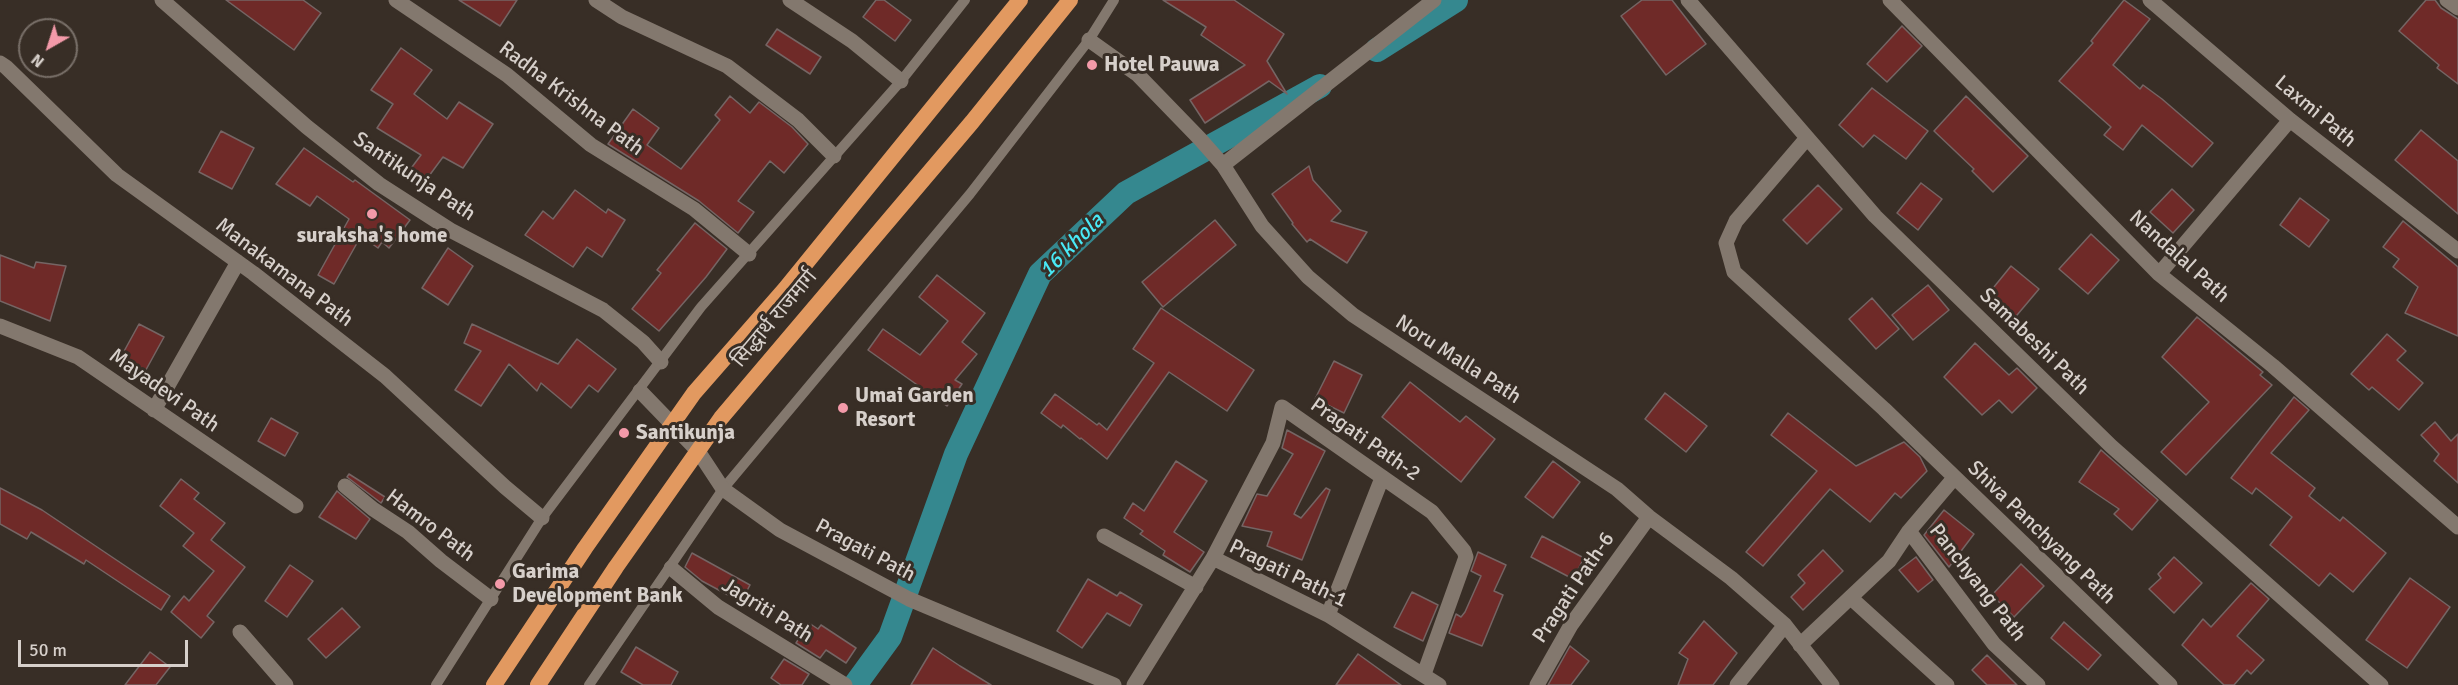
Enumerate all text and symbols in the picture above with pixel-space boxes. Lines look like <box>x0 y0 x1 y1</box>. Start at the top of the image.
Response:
north arrow <box>18 18 78 78</box>
street label: Radha Krishna Path <box>493 36 649 162</box>
text: N <box>27 49 49 72</box>
place label: Hotel Pauwa <box>1104 52 1219 78</box>
marker: Hotel Pauwa <box>1085 58 1099 72</box>
street label: Laxmi Path <box>2269 71 2361 153</box>
street label: Santikunja Path <box>348 127 480 227</box>
street label: Nandalal Path <box>2124 205 2234 309</box>
marker: suraksha's home <box>365 207 379 221</box>
water label: 16 khola <box>1034 208 1110 284</box>
street label: Manakamana Path <box>210 213 358 333</box>
place label: suraksha's home <box>297 223 447 249</box>
street label: सिद्धार्थ राजमार्ग <box>727 265 823 373</box>
street label: Samabeshi Path <box>1974 283 2094 401</box>
street label: Noru Malla Path <box>1390 310 1526 410</box>
street label: Mayadevi Path <box>104 344 224 438</box>
place label: Umai Garden Resort <box>855 383 974 433</box>
street label: Pragati Path-2 <box>1305 393 1425 487</box>
marker: Umai Garden Resort <box>836 401 850 415</box>
place label: Santikunja <box>636 420 735 446</box>
marker: Santikunja <box>617 426 631 440</box>
street label: Shiva Panchyang Path <box>1962 456 2120 610</box>
street label: Hamro Path <box>380 484 480 568</box>
street label: Pragati Path <box>811 514 919 588</box>
street label: Panchyang Path <box>1923 519 2031 647</box>
street label: Pragati Path-6 <box>1528 528 1620 648</box>
street label: Pragati Path-1 <box>1225 535 1351 613</box>
place label: Garima Development Bank <box>512 559 683 609</box>
street label: Jagriti Path <box>717 573 817 649</box>
marker: Garima Development Bank <box>493 577 507 591</box>
scale bar <box>21 628 190 666</box>
text: 50 m <box>29 639 67 661</box>

